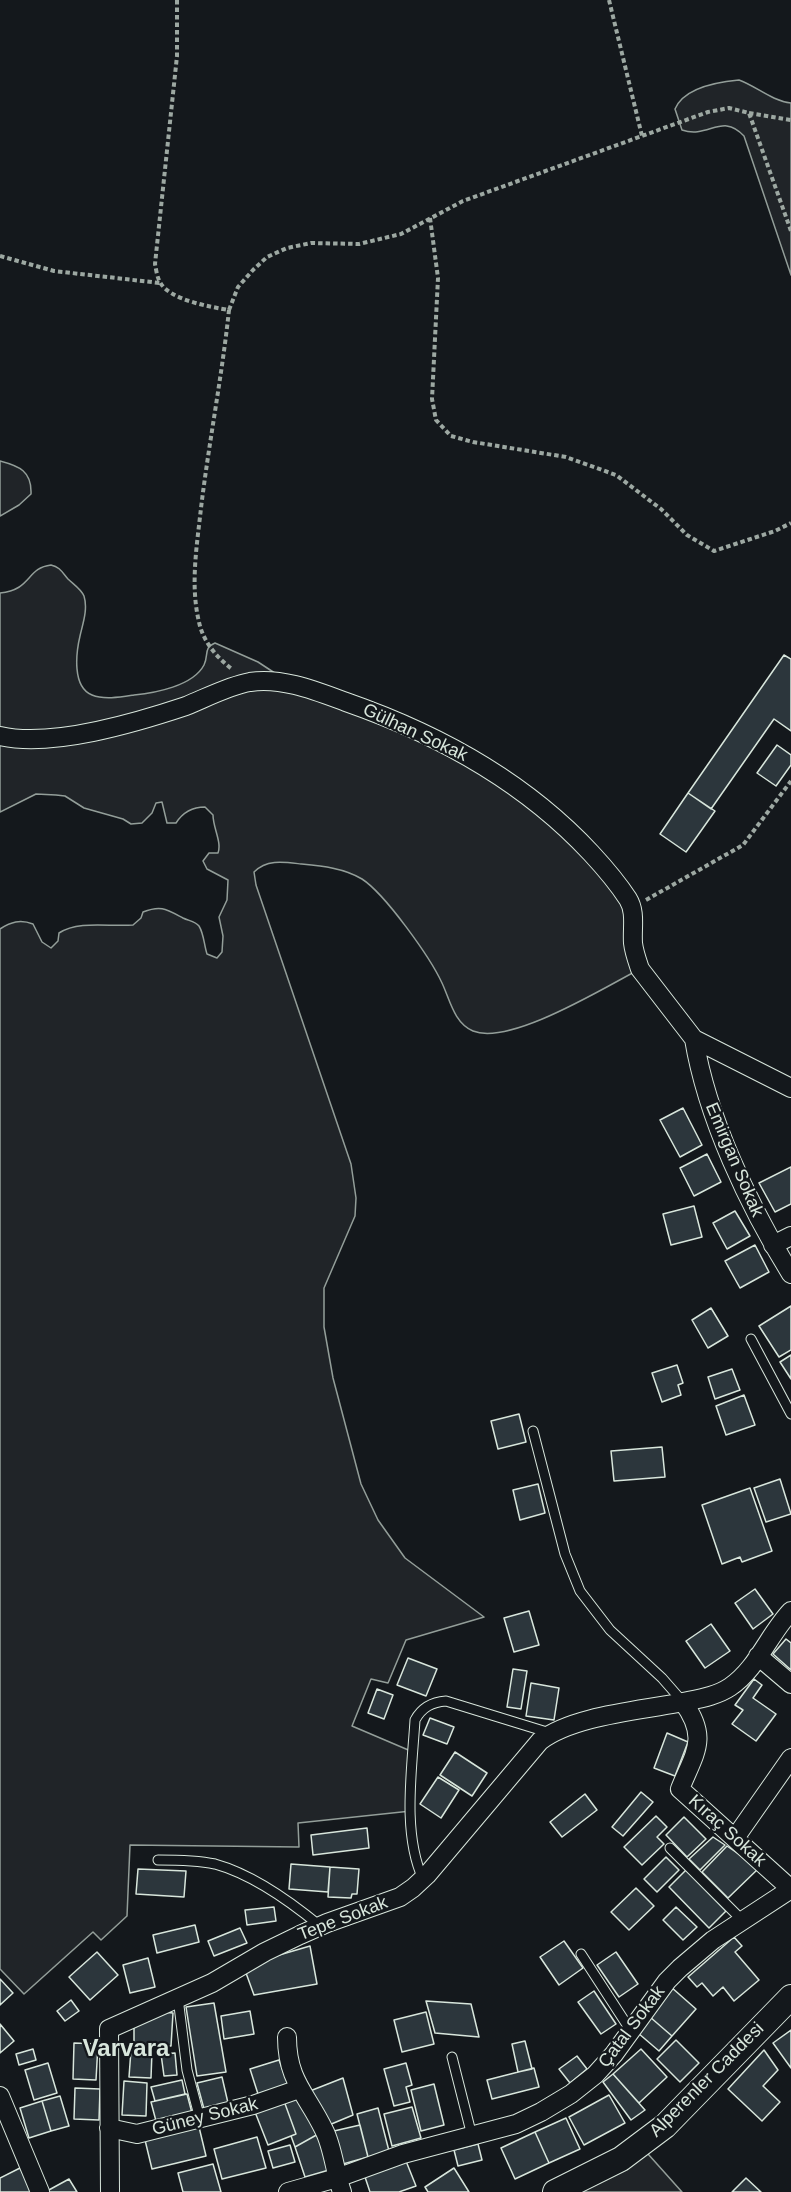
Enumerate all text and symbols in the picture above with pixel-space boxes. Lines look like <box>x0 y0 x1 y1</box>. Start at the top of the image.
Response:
street label: Gülhan Sokak <box>359 699 471 767</box>
street label: Emirgan Sokak <box>700 1100 768 1220</box>
street label: Kıraç Sokak <box>684 1791 770 1871</box>
street label: Tepe Sokak <box>295 1892 391 1946</box>
street label: Çatal Sokak <box>594 1982 670 2072</box>
street label: Alperenler Caddesi <box>645 2018 769 2142</box>
district label: Varvara <box>83 2035 169 2063</box>
street label: Güney Sokak <box>150 2093 260 2141</box>

